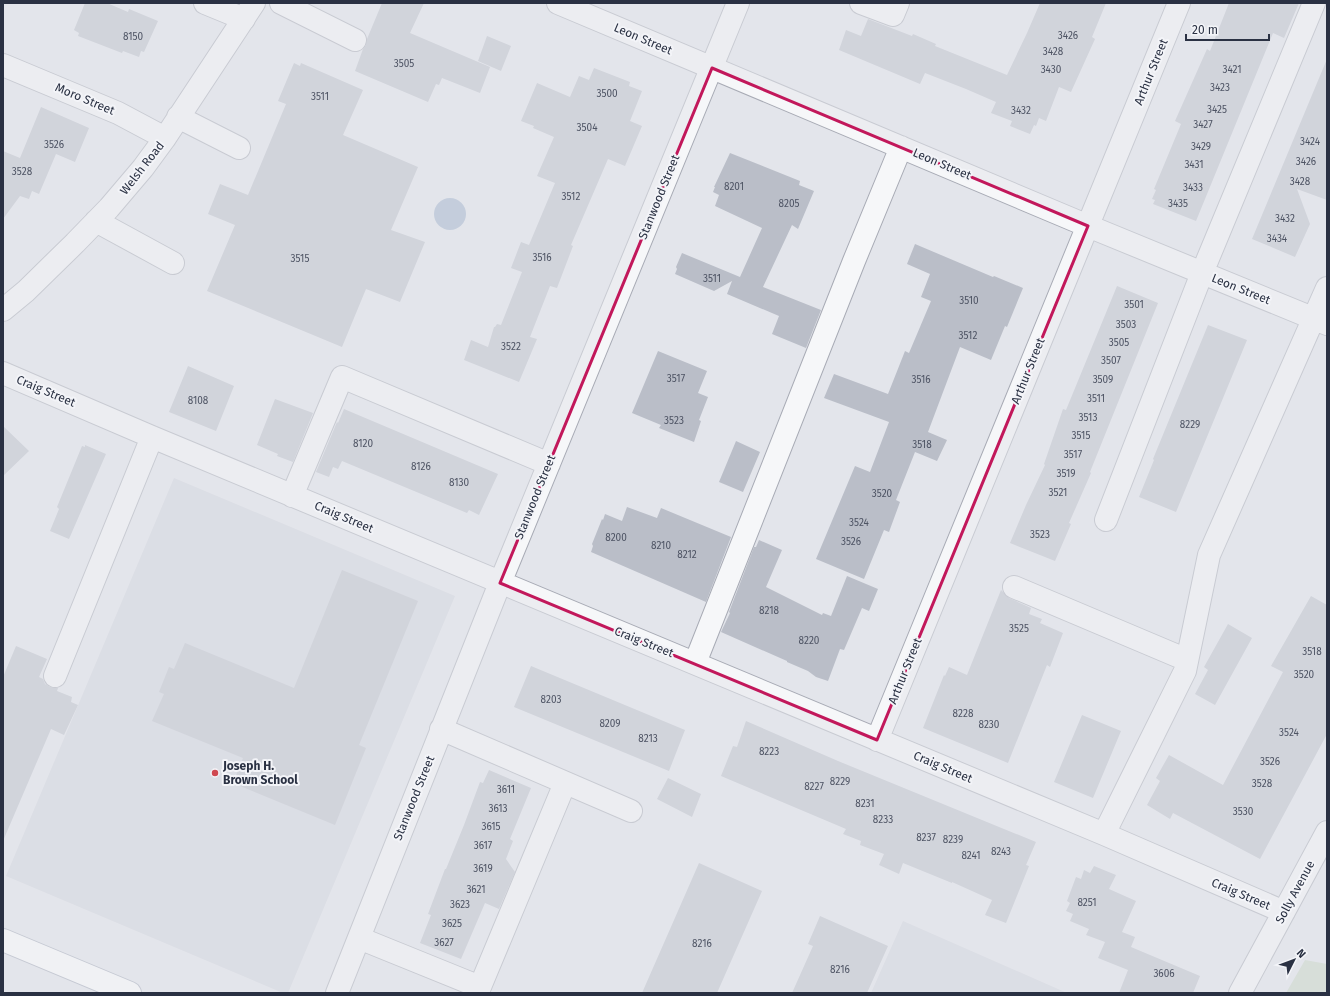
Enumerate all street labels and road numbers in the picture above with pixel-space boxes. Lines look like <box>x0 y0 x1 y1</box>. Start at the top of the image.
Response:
street label: Leon Street <box>612 20 675 58</box>
street label: Arthur Street <box>1131 36 1171 107</box>
street label: Moro Street <box>53 80 118 118</box>
street label: Welsh Road <box>117 139 167 197</box>
street label: Leon Street <box>911 145 974 183</box>
street label: Stanwood Street <box>636 152 683 241</box>
street label: Leon Street <box>1210 271 1273 307</box>
street label: Arthur Street <box>1008 335 1048 406</box>
street label: Craig Street <box>14 372 78 410</box>
street label: Stanwood Street <box>512 452 559 541</box>
street label: Craig Street <box>312 498 376 536</box>
street label: Craig Street <box>612 624 676 660</box>
street label: Arthur Street <box>885 635 925 706</box>
street label: Craig Street <box>911 748 975 786</box>
street label: Stanwood Street <box>391 753 438 842</box>
street label: Solly Avenue <box>1273 858 1317 926</box>
street label: Craig Street <box>1209 875 1273 913</box>

